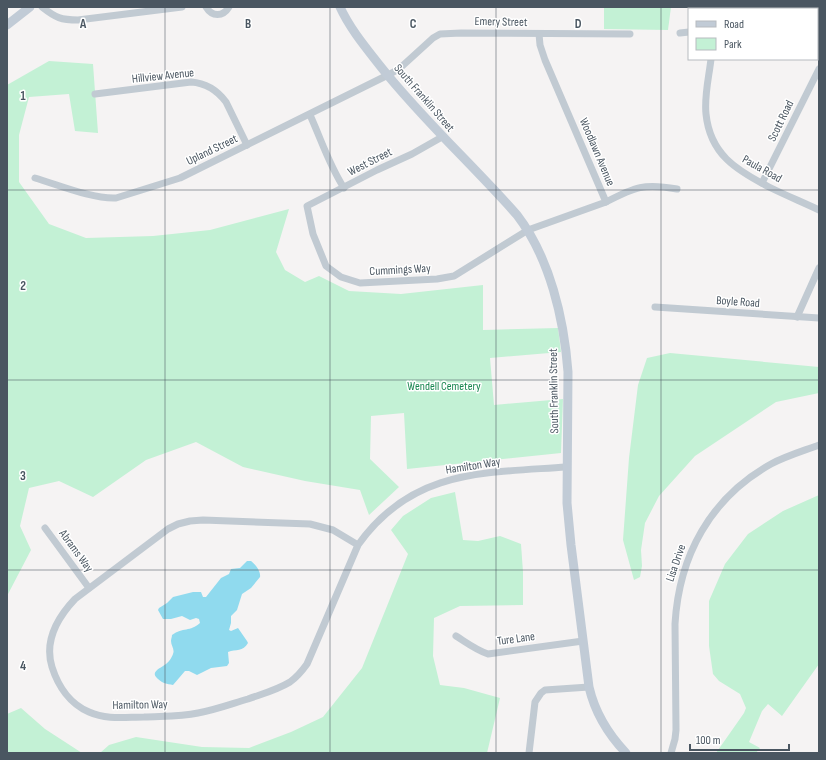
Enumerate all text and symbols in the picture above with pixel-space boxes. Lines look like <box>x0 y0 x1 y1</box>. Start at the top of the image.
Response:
legend <box>688 8 818 60</box>
street label: Emery Street <box>474 14 528 30</box>
text: A <box>79 16 87 32</box>
text: B <box>245 16 251 32</box>
text: C <box>410 16 417 32</box>
text: D <box>575 16 582 32</box>
text: Road <box>724 17 744 32</box>
text: Park <box>724 37 742 52</box>
street label: South Franklin Street <box>390 61 458 135</box>
street label: Hillview Avenue <box>131 65 195 87</box>
text: 1 <box>20 88 26 104</box>
street label: Scott Road <box>765 98 797 144</box>
street label: Woodlawn Avenue <box>576 116 618 188</box>
street label: Upland Street <box>184 131 240 169</box>
street label: West Street <box>345 144 395 179</box>
street label: Paula Road <box>739 152 785 186</box>
street label: Cummings Way <box>369 261 431 279</box>
text: 2 <box>20 278 26 294</box>
street label: Boyle Road <box>716 293 760 311</box>
street label: South Franklin Street <box>546 348 562 434</box>
park label: Wendell Cemetery <box>407 379 481 394</box>
street label: Hamilton Way <box>445 454 502 478</box>
text: 3 <box>20 468 26 484</box>
street label: Abrams Way <box>55 526 97 575</box>
street label: Lisa Drive <box>663 542 689 584</box>
street label: Ture Lane <box>496 629 536 649</box>
text: 4 <box>20 658 26 674</box>
street label: Hamilton Way <box>112 697 168 713</box>
scale bar <box>690 726 789 752</box>
text: 100 m <box>696 733 721 748</box>

